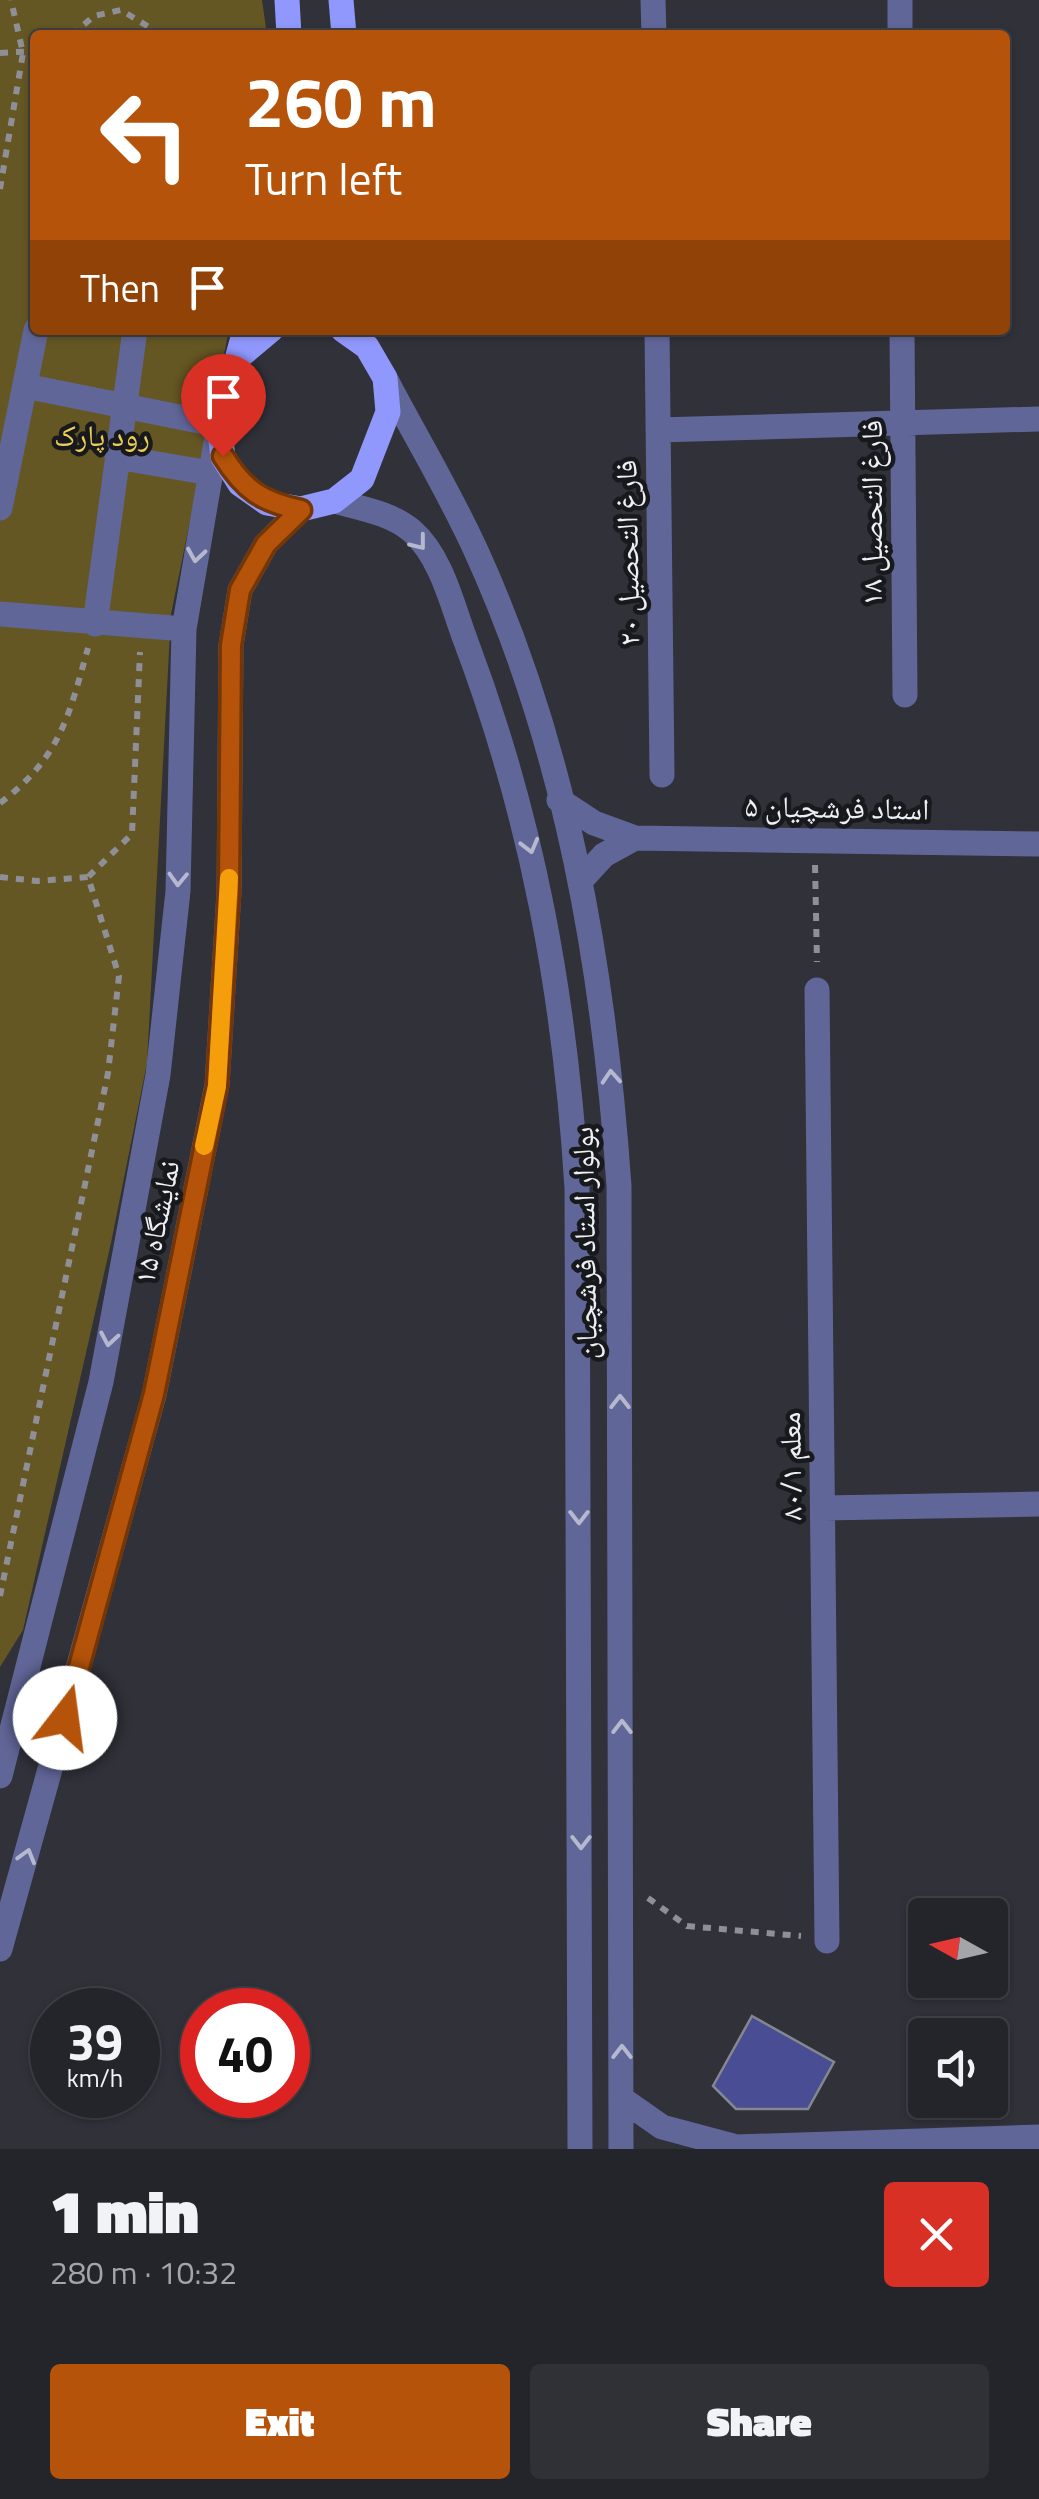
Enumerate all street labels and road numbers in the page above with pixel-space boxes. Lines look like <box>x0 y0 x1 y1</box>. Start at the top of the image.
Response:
street label: فارغ التحصیل ۱۸ <box>848 420 894 606</box>
street label: فارغ التحصیل ۲۰ <box>602 460 652 646</box>
street label: استاد فرشچیان ۵ <box>744 782 930 832</box>
street label: بولوار استاد فرشچیان <box>559 1126 609 1360</box>
street label: نمایشگاه ۱۵ <box>120 1156 192 1288</box>
street label: معلم ۸۰/۱ <box>766 1411 814 1521</box>

